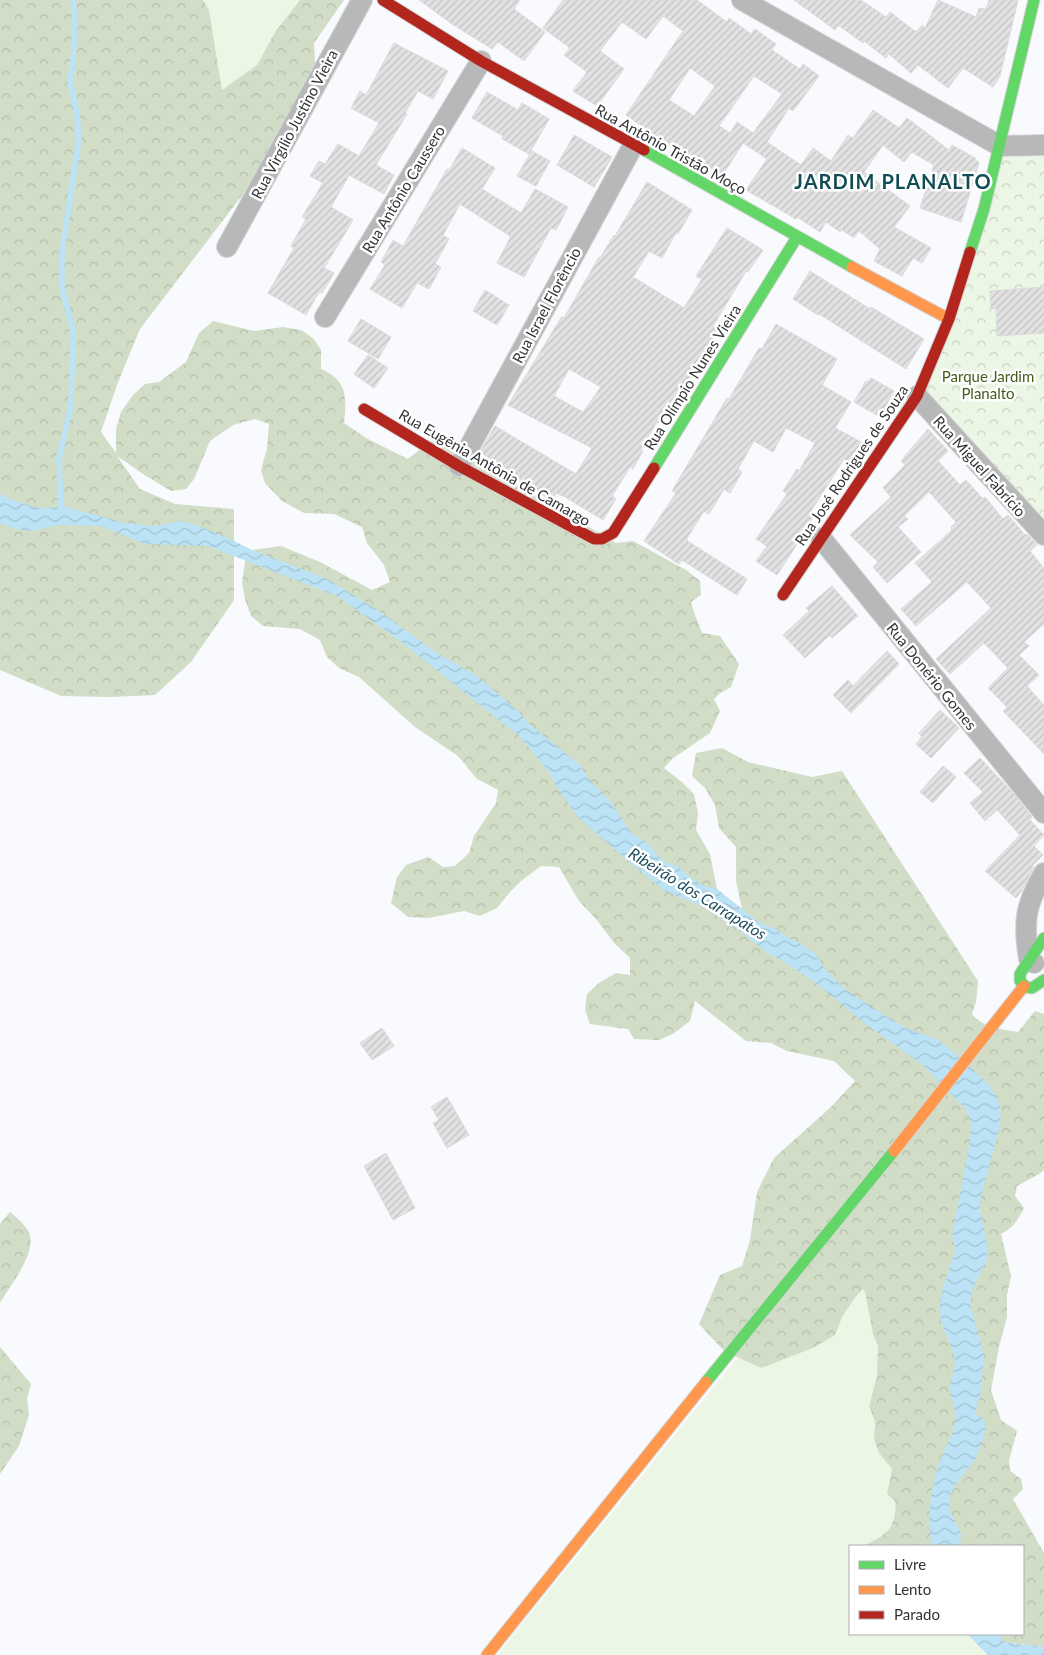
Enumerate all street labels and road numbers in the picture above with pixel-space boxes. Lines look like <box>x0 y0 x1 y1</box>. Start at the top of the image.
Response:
street label: Rua Virgílio Justino Vieira <box>247 46 341 202</box>
street label: Rua Antônio Tristão Moço <box>592 100 750 198</box>
street label: Rua Antônio Caussero <box>358 122 448 256</box>
street label: Rua Israel Florêncio <box>508 244 584 366</box>
street label: Rua Olímpio Nunes Vieira <box>640 301 744 453</box>
street label: Rua José Rodrigues de Souza <box>790 381 912 549</box>
street label: Rua Eugênia Antônia de Camargo <box>396 405 594 529</box>
street label: Rua Miguel Fabrício <box>930 412 1030 520</box>
street label: Rua Donério Gomes <box>883 619 981 733</box>

